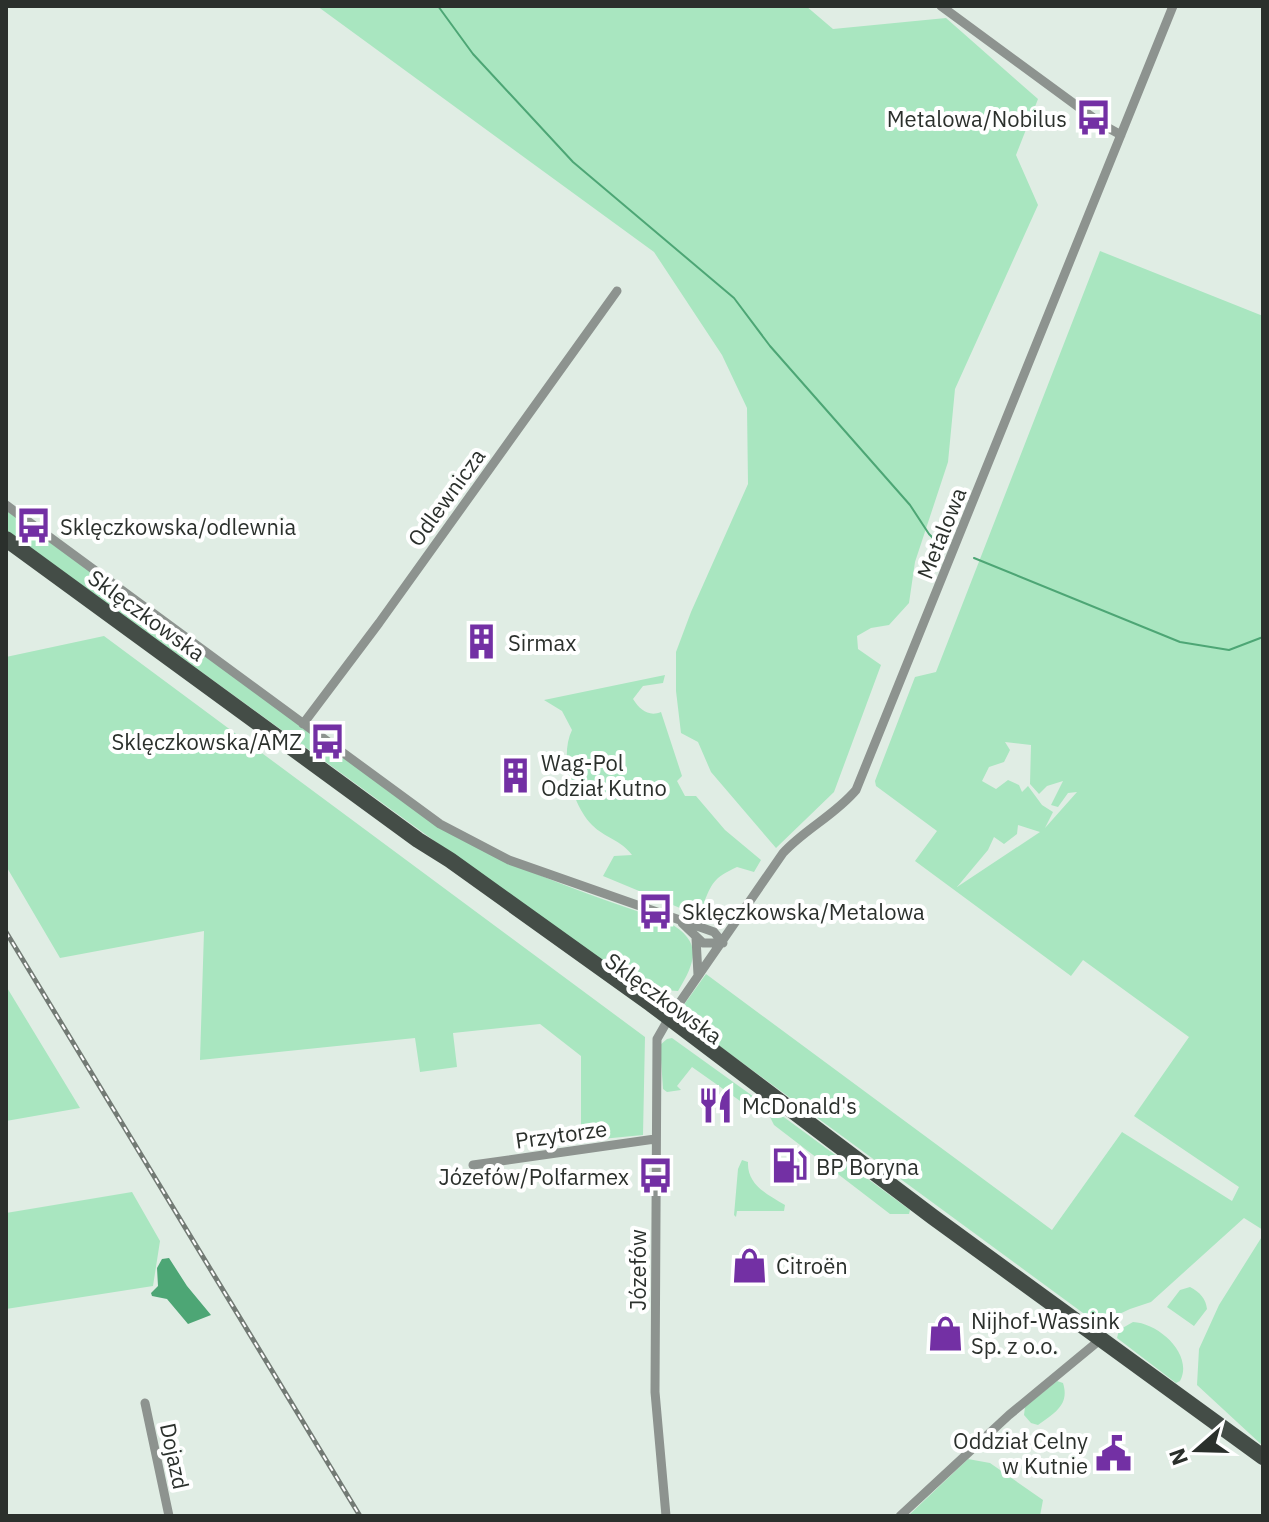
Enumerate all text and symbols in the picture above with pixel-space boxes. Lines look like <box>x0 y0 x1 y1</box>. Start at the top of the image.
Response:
bus stop icon: Metalowa/Nobilus <box>1074 99 1112 137</box>
place label: Metalowa/Nobilus <box>887 104 1067 133</box>
street label: Odlewnicza <box>401 442 491 552</box>
street label: Metalowa <box>910 483 973 583</box>
bus stop icon: Sklęczkowska/odlewnia <box>15 507 53 545</box>
place label: Sklęczkowska/odlewnia <box>60 512 296 541</box>
street label: Sklęczkowska <box>83 563 212 667</box>
building icon: Sirmax <box>463 623 501 661</box>
place label: Sirmax <box>508 628 576 657</box>
bus stop icon: Sklęczkowska/AMZ <box>309 722 347 760</box>
place label: Sklęczkowska/AMZ <box>111 727 302 756</box>
place label: Wag-Pol Odział Kutno <box>541 748 667 802</box>
building icon: Wag-Pol Odział Kutno <box>496 756 534 794</box>
bus stop icon: Sklęczkowska/Metalowa <box>637 892 675 930</box>
place label: Sklęczkowska/Metalowa <box>682 897 925 926</box>
street label: Sklęczkowska <box>600 946 729 1050</box>
restaurant icon: McDonald's <box>697 1086 735 1124</box>
place label: McDonald's <box>742 1091 857 1120</box>
street label: Przytorze <box>513 1113 609 1155</box>
fuel station icon: BP Boryna <box>771 1147 809 1185</box>
place label: BP Boryna <box>816 1152 919 1181</box>
bus stop icon: Józefów/Polfarmex <box>636 1157 674 1195</box>
place label: Józefów/Polfarmex <box>439 1162 629 1191</box>
street label: Józefów <box>623 1229 652 1311</box>
shop icon: Citroën <box>731 1246 769 1284</box>
place label: Citroën <box>776 1251 848 1280</box>
place label: Nijhof-Wassink Sp. z o.o. <box>971 1306 1120 1360</box>
shop icon: Nijhof-Wassink Sp. z o.o. <box>926 1314 964 1352</box>
north arrow <box>1157 1410 1237 1490</box>
street label: Dojazd <box>154 1420 196 1492</box>
place label: Oddział Celny w Kutnie <box>953 1426 1088 1480</box>
public building icon: Oddział Celny w Kutnie <box>1095 1434 1133 1472</box>
text: N <box>1161 1445 1194 1469</box>

